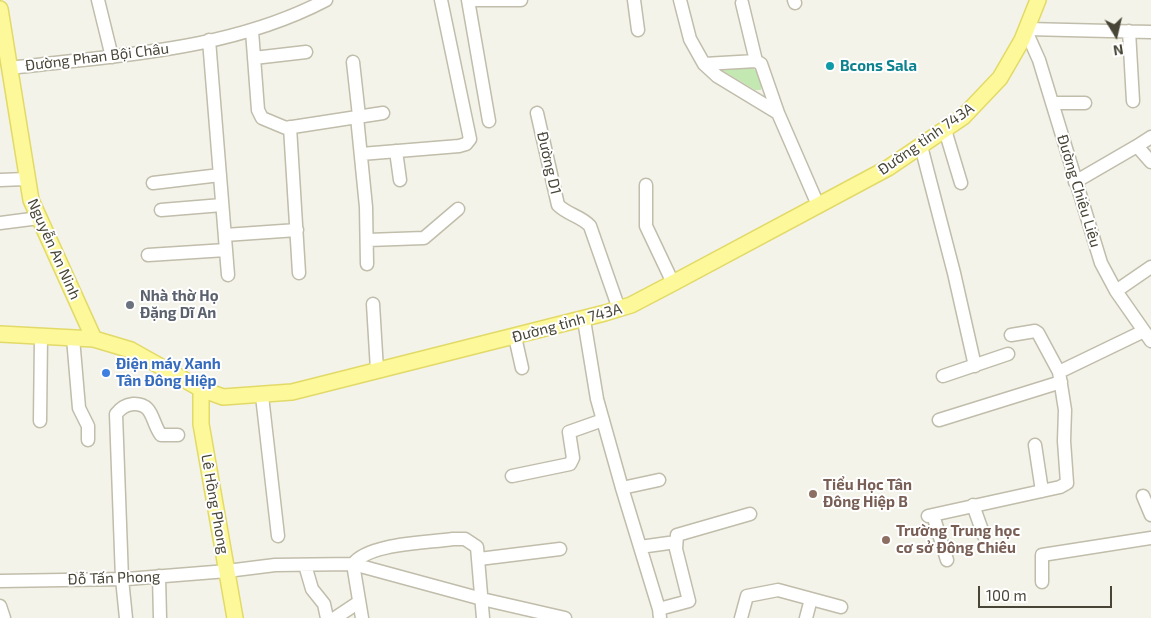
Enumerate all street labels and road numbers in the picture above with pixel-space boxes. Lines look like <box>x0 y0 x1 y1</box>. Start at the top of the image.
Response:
street label: Đường Phan Bội Châu <box>24 39 170 75</box>
street label: Đường tỉnh 743A <box>875 99 977 179</box>
street label: Đường D1 <box>533 130 565 196</box>
street label: Đường Chiêu Liêu <box>1053 132 1105 250</box>
street label: Nguyễn An Ninh <box>24 196 84 302</box>
street label: Đường tỉnh 743A <box>510 300 624 346</box>
street label: Lê Hồng Phong <box>197 453 233 555</box>
street label: Đỗ Tấn Phong <box>67 567 161 589</box>

